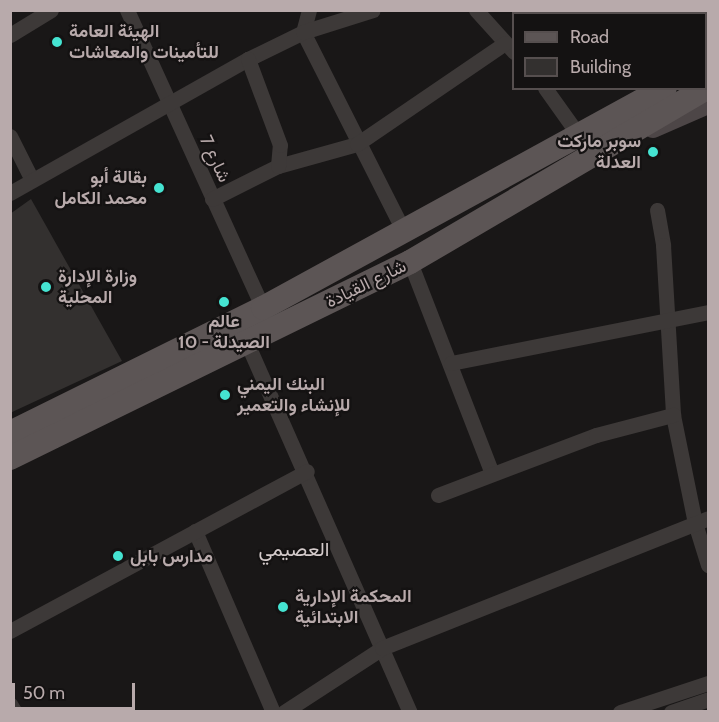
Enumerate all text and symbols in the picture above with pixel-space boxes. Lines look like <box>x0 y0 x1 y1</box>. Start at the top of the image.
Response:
legend <box>512 12 707 90</box>
place label: الهيئة العامة للتأمينات والمعاشات <box>69 21 219 63</box>
text: Road <box>570 26 609 48</box>
marker: الهيئة العامة للتأمينات والمعاشات <box>50 35 64 49</box>
text: Building <box>570 56 631 78</box>
place label: سوبر ماركت العدلة <box>557 131 641 174</box>
street label: شارع 7 <box>195 132 235 186</box>
marker: سوبر ماركت العدلة <box>646 145 660 159</box>
place label: بقالة أبو محمد الكامل <box>55 167 147 210</box>
marker: بقالة أبو محمد الكامل <box>152 181 166 195</box>
street label: شارع القيادة <box>322 255 410 313</box>
place label: وزارة الإدارة المحلية <box>58 266 137 308</box>
marker: وزارة الإدارة المحلية <box>39 280 53 294</box>
marker: عالم الصيدلة - 10 <box>217 295 231 309</box>
place label: عالم الصيدلة - 10 <box>178 311 270 354</box>
place label: البنك اليمني للإنشاء والتعمير <box>237 374 351 416</box>
marker: البنك اليمني للإنشاء والتعمير <box>218 388 232 402</box>
district label: العصيمي <box>258 537 330 561</box>
place label: مدارس بابل <box>130 545 213 567</box>
marker: مدارس بابل <box>111 549 125 563</box>
place label: المحكمة الإدارية الابتدائية <box>295 586 412 628</box>
marker: المحكمة الإدارية الابتدائية <box>276 600 290 614</box>
scale bar <box>15 671 138 709</box>
text: 50 m <box>23 682 65 704</box>

